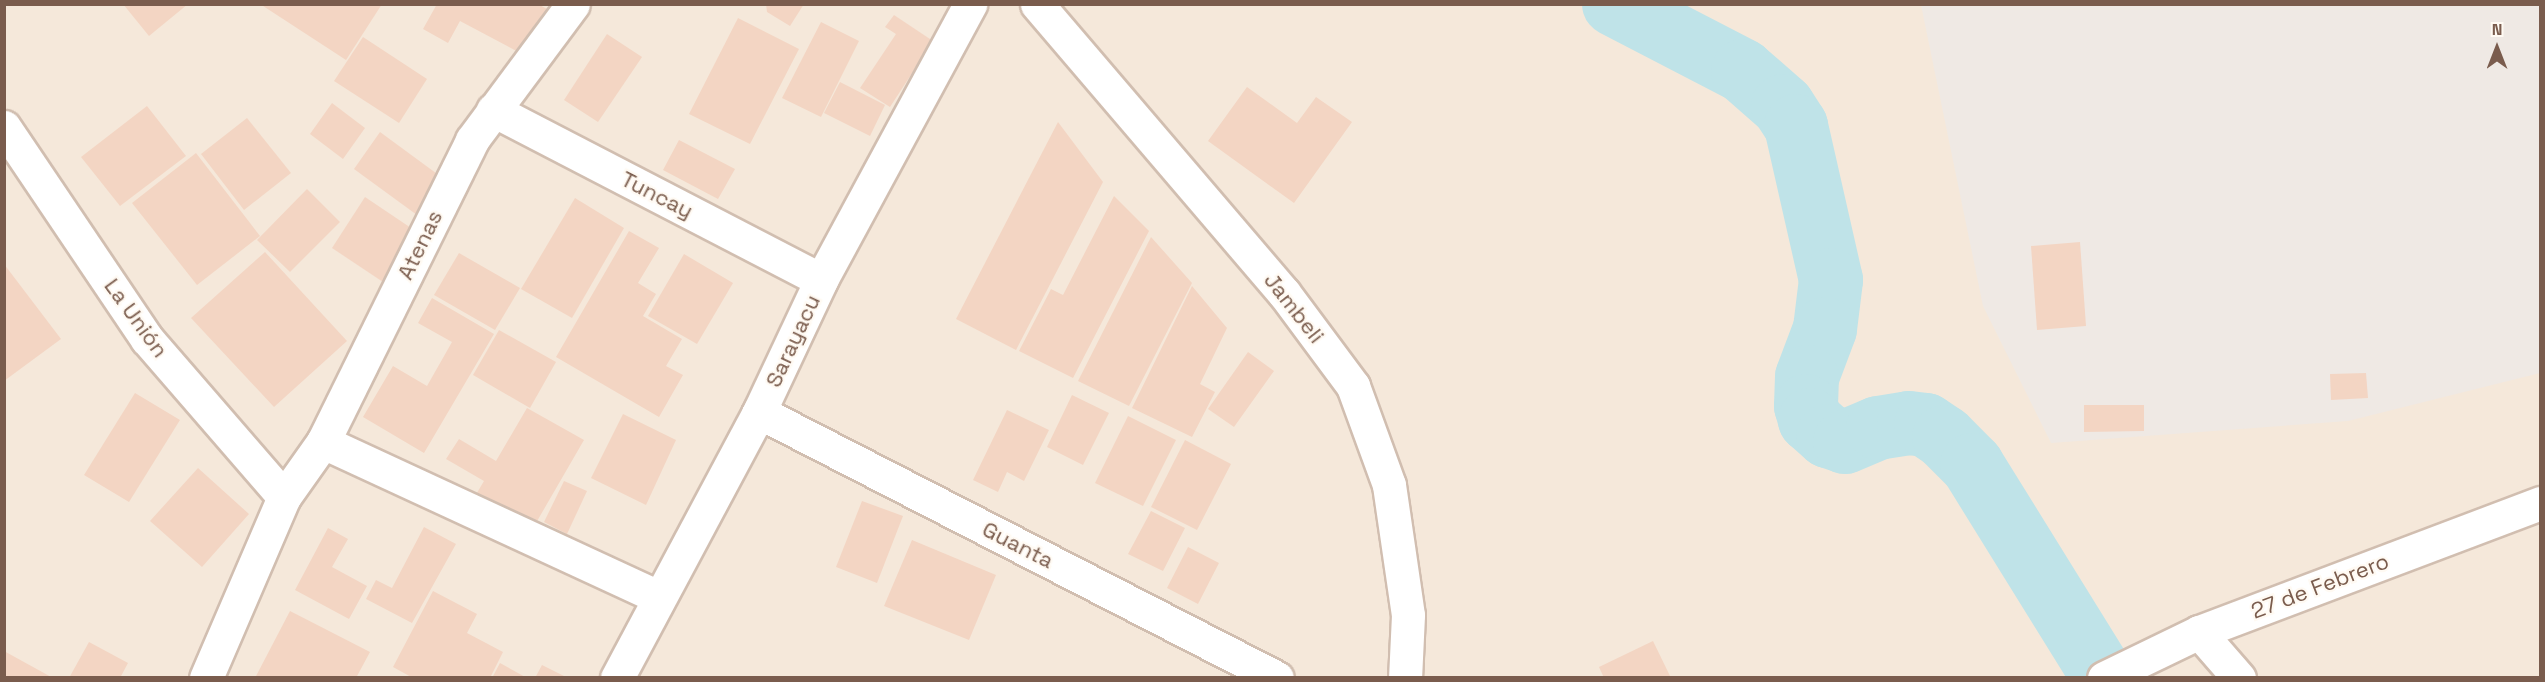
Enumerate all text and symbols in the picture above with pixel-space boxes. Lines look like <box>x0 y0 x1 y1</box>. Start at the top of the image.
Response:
north arrow <box>2467 18 2527 78</box>
text: N <box>2492 19 2502 40</box>
street label: Tuncay <box>617 166 697 224</box>
street label: Atenas <box>392 206 448 284</box>
street label: Jambeli <box>1258 268 1330 348</box>
street label: La Unión <box>99 273 173 363</box>
street label: Sarayacu <box>760 291 826 391</box>
street label: Guanta <box>978 516 1058 574</box>
street label: 27 de Febrero <box>2247 548 2393 624</box>

